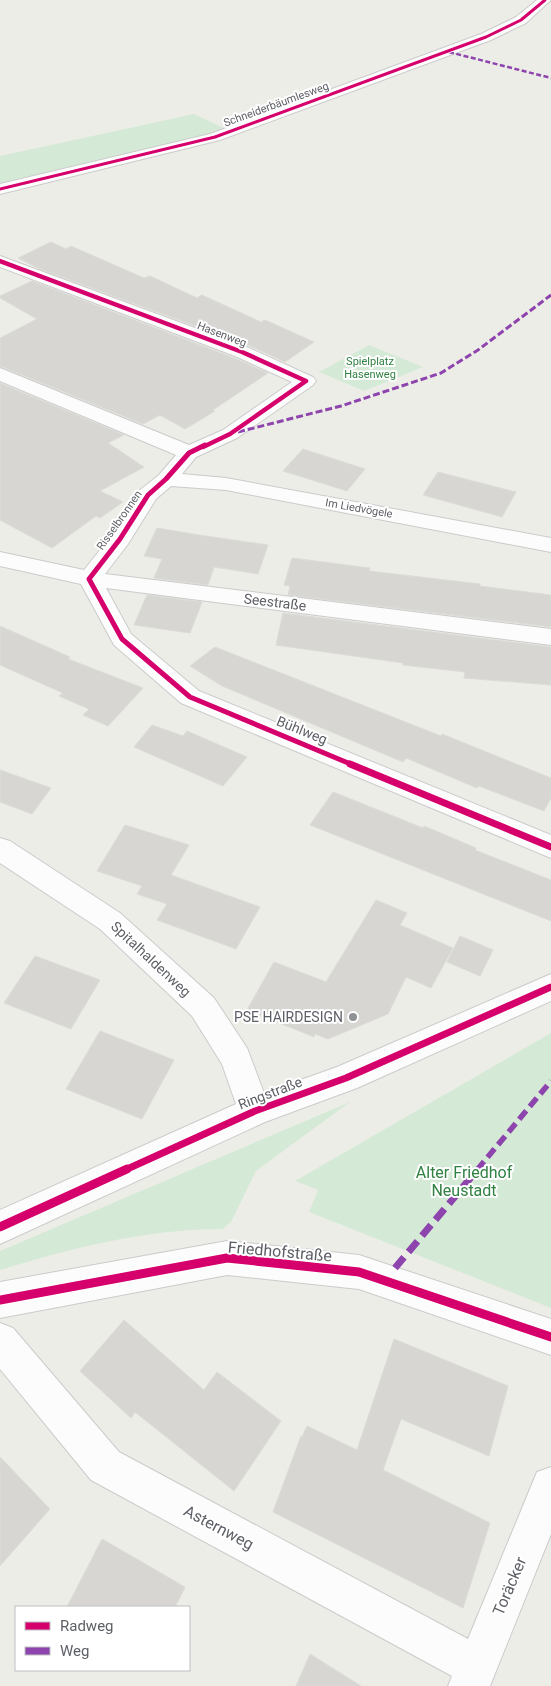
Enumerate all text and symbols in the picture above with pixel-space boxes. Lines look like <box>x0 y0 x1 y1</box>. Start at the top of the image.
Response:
street label: Schneiderbäumlesweg <box>222 79 331 130</box>
street label: Hasenweg <box>195 319 248 350</box>
park label: Spielplatz Hasenweg <box>344 355 396 381</box>
street label: Risselbronnen <box>94 488 145 552</box>
street label: Im Liedvögele <box>324 496 394 521</box>
street label: Seestraße <box>243 590 307 614</box>
street label: Bühlweg <box>274 713 330 747</box>
street label: Spitalhaldenweg <box>108 918 194 1000</box>
place label: PSE HAIRDESIGN <box>234 1009 343 1025</box>
marker: PSE HAIRDESIGN <box>347 1011 359 1023</box>
street label: Ringstraße <box>236 1073 304 1113</box>
park label: Alter Friedhof Neustadt <box>416 1163 513 1200</box>
street label: Friedhofstraße <box>227 1237 333 1266</box>
street label: Asternweg <box>181 1501 257 1554</box>
street label: Toräcker <box>489 1553 531 1618</box>
legend <box>15 1606 190 1671</box>
text: Radweg <box>60 1617 114 1635</box>
text: Weg <box>60 1642 89 1660</box>

